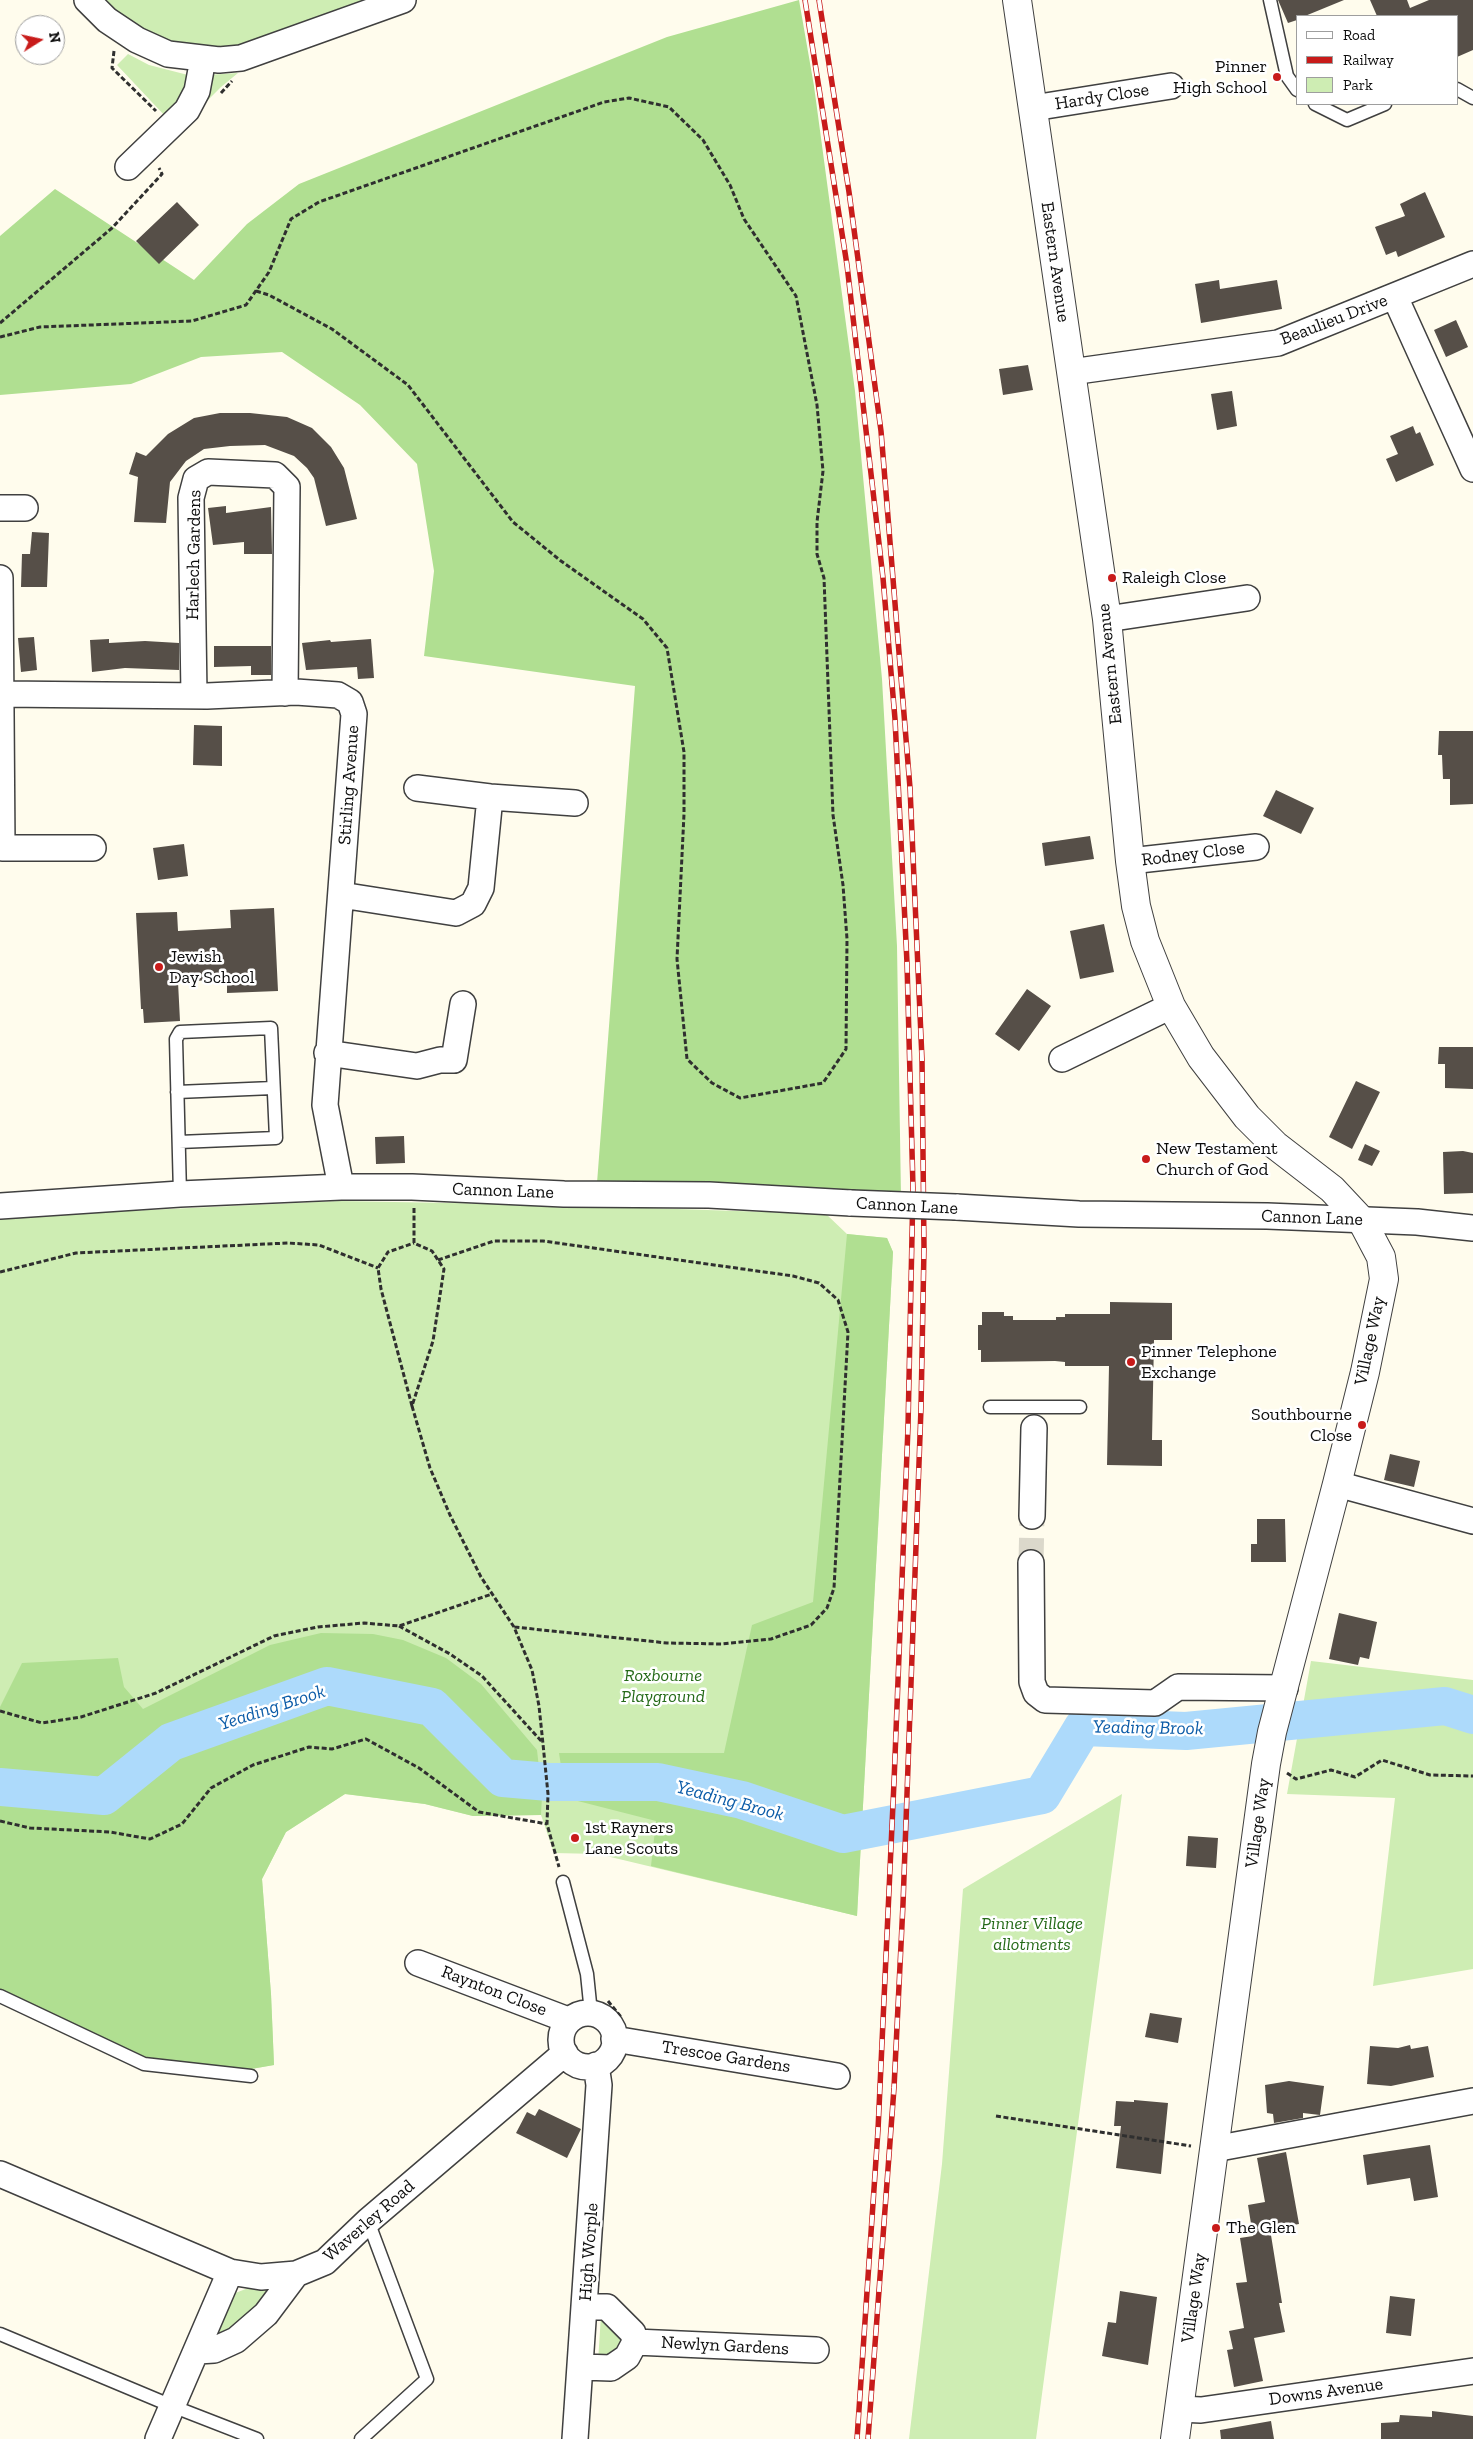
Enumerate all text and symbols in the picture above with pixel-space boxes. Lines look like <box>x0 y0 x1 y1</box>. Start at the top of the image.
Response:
north arrow <box>15 15 65 65</box>
legend <box>1296 15 1458 105</box>
text: Road <box>1343 26 1375 44</box>
text: N <box>45 31 64 44</box>
text: Railway <box>1343 51 1394 69</box>
place label: Pinner High School <box>1173 56 1267 98</box>
marker: Pinner High School <box>1271 71 1283 83</box>
text: Park <box>1343 76 1373 94</box>
street label: Hardy Close <box>1054 79 1150 115</box>
street label: Eastern Avenue <box>1036 200 1074 324</box>
street label: Beaulieu Drive <box>1277 290 1391 350</box>
street label: Harlech Gardens <box>182 490 206 620</box>
place label: Raleigh Close <box>1122 567 1226 589</box>
marker: Raleigh Close <box>1106 572 1118 584</box>
street label: Eastern Avenue <box>1093 603 1127 725</box>
street label: Stirling Avenue <box>334 724 364 846</box>
street label: Rodney Close <box>1140 837 1246 871</box>
place label: Jewish Day School <box>169 946 254 989</box>
marker: Jewish Day School <box>153 961 165 973</box>
place label: New Testament Church of God <box>1156 1138 1278 1180</box>
marker: New Testament Church of God <box>1140 1153 1152 1165</box>
street label: Cannon Lane <box>452 1178 554 1204</box>
street label: Cannon Lane <box>856 1193 958 1219</box>
street label: Cannon Lane <box>1261 1205 1363 1231</box>
street label: Village Way <box>1350 1294 1390 1388</box>
place label: Pinner Telephone Exchange <box>1141 1341 1277 1384</box>
marker: Pinner Telephone Exchange <box>1125 1356 1137 1368</box>
place label: Southbourne Close <box>1251 1404 1352 1446</box>
marker: Southbourne Close <box>1356 1419 1368 1431</box>
park label: Roxbourne Playground <box>621 1665 705 1708</box>
water label: Yeading Brook <box>216 1680 328 1736</box>
water label: Yeading Brook <box>1093 1716 1203 1740</box>
water label: Yeading Brook <box>674 1776 786 1826</box>
street label: Village Way <box>1241 1777 1275 1869</box>
place label: 1st Rayners Lane Scouts <box>585 1817 678 1860</box>
marker: 1st Rayners Lane Scouts <box>569 1832 581 1844</box>
park label: Pinner Village allotments <box>981 1913 1083 1956</box>
street label: Raynton Close <box>438 1961 550 2021</box>
street label: Trescoe Gardens <box>660 2036 792 2078</box>
street label: Waverley Road <box>319 2175 419 2267</box>
street label: High Worple <box>575 2202 603 2302</box>
place label: The Glen <box>1226 2217 1296 2239</box>
marker: The Glen <box>1210 2222 1222 2234</box>
street label: Village Way <box>1177 2252 1211 2344</box>
street label: Newlyn Gardens <box>660 2332 790 2360</box>
street label: Downs Avenue <box>1268 2373 1384 2411</box>

